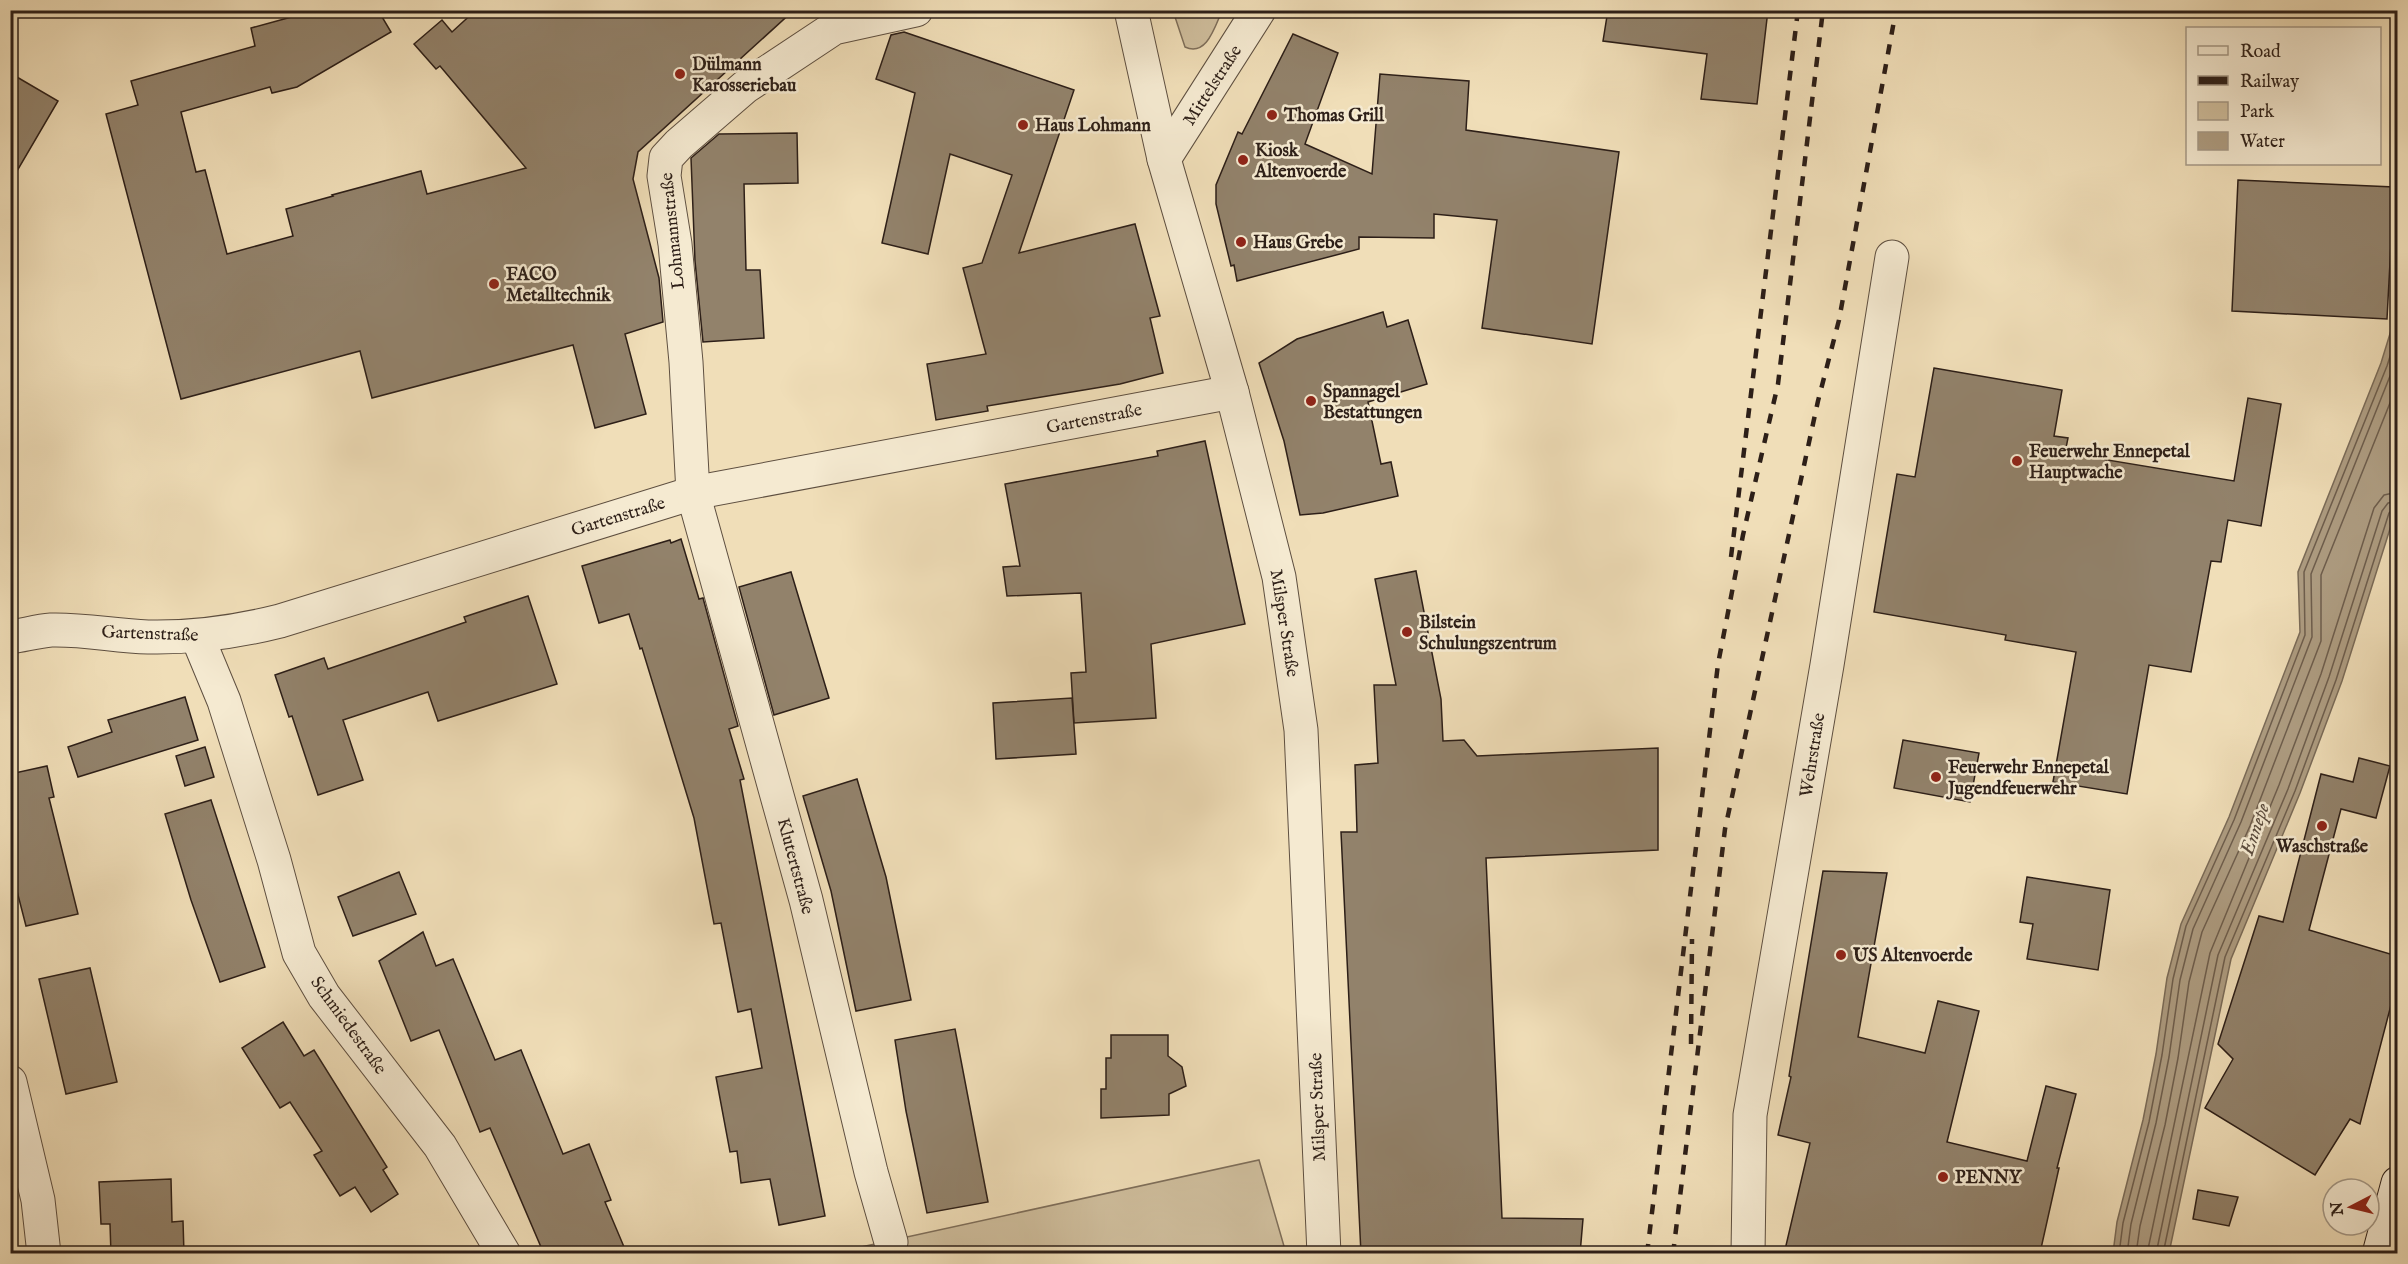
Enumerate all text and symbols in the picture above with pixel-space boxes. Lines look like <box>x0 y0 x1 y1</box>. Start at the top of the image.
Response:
legend <box>2186 27 2381 165</box>
street label: Mittelstraße <box>1179 41 1248 131</box>
text: Road <box>2240 41 2281 64</box>
place label: Dülmann Karosseriebau <box>692 54 797 98</box>
marker: Dülmann Karosseriebau <box>673 67 687 81</box>
text: Railway <box>2240 71 2299 94</box>
text: Park <box>2240 101 2275 124</box>
place label: Thomas Grill <box>1283 105 1385 128</box>
marker: Thomas Grill <box>1265 108 1279 122</box>
place label: Haus Lohmann <box>1035 115 1151 138</box>
marker: Haus Lohmann <box>1016 118 1030 132</box>
text: Water <box>2240 131 2285 154</box>
place label: Kiosk Altenvoerde <box>1254 140 1347 184</box>
marker: Kiosk Altenvoerde <box>1236 153 1250 167</box>
street label: Lohmannstraße <box>656 171 691 290</box>
place label: Haus Grebe <box>1253 232 1344 255</box>
marker: Haus Grebe <box>1234 235 1248 249</box>
place label: FACO Metalltechnik <box>506 264 612 308</box>
marker: FACO Metalltechnik <box>487 277 501 291</box>
place label: Spannagel Bestattungen <box>1323 381 1423 425</box>
marker: Spannagel Bestattungen <box>1304 394 1318 408</box>
street label: Gartenstraße <box>1044 399 1144 440</box>
place label: Feuerwehr Ennepetal Hauptwache <box>2029 441 2191 485</box>
marker: Feuerwehr Ennepetal Hauptwache <box>2010 454 2024 468</box>
street label: Gartenstraße <box>569 492 668 543</box>
street label: Milsper Straße <box>1264 568 1303 679</box>
place label: Bilstein Schulungszentrum <box>1419 612 1557 656</box>
street label: Gartenstraße <box>101 621 199 648</box>
marker: Bilstein Schulungszentrum <box>1400 625 1414 639</box>
street label: Wehrstraße <box>1795 711 1832 799</box>
place label: Feuerwehr Ennepetal Jugendfeuerwehr <box>1946 757 2110 801</box>
marker: Feuerwehr Ennepetal Jugendfeuerwehr <box>1929 770 1943 784</box>
water label: Ennepe <box>2235 800 2276 860</box>
street label: Klutertstraße <box>771 816 818 917</box>
marker: Waschstraße <box>2315 819 2329 833</box>
place label: Waschstraße <box>2275 836 2369 859</box>
place label: US Altenvoerde <box>1852 945 1973 968</box>
marker: US Altenvoerde <box>1834 948 1848 962</box>
street label: Schmiedestraße <box>304 972 391 1079</box>
street label: Milsper Straße <box>1305 1052 1332 1162</box>
place label: PENNY <box>1955 1167 2023 1190</box>
marker: PENNY <box>1936 1170 1950 1184</box>
north arrow <box>2321 1177 2381 1237</box>
text: N <box>2327 1200 2349 1218</box>

